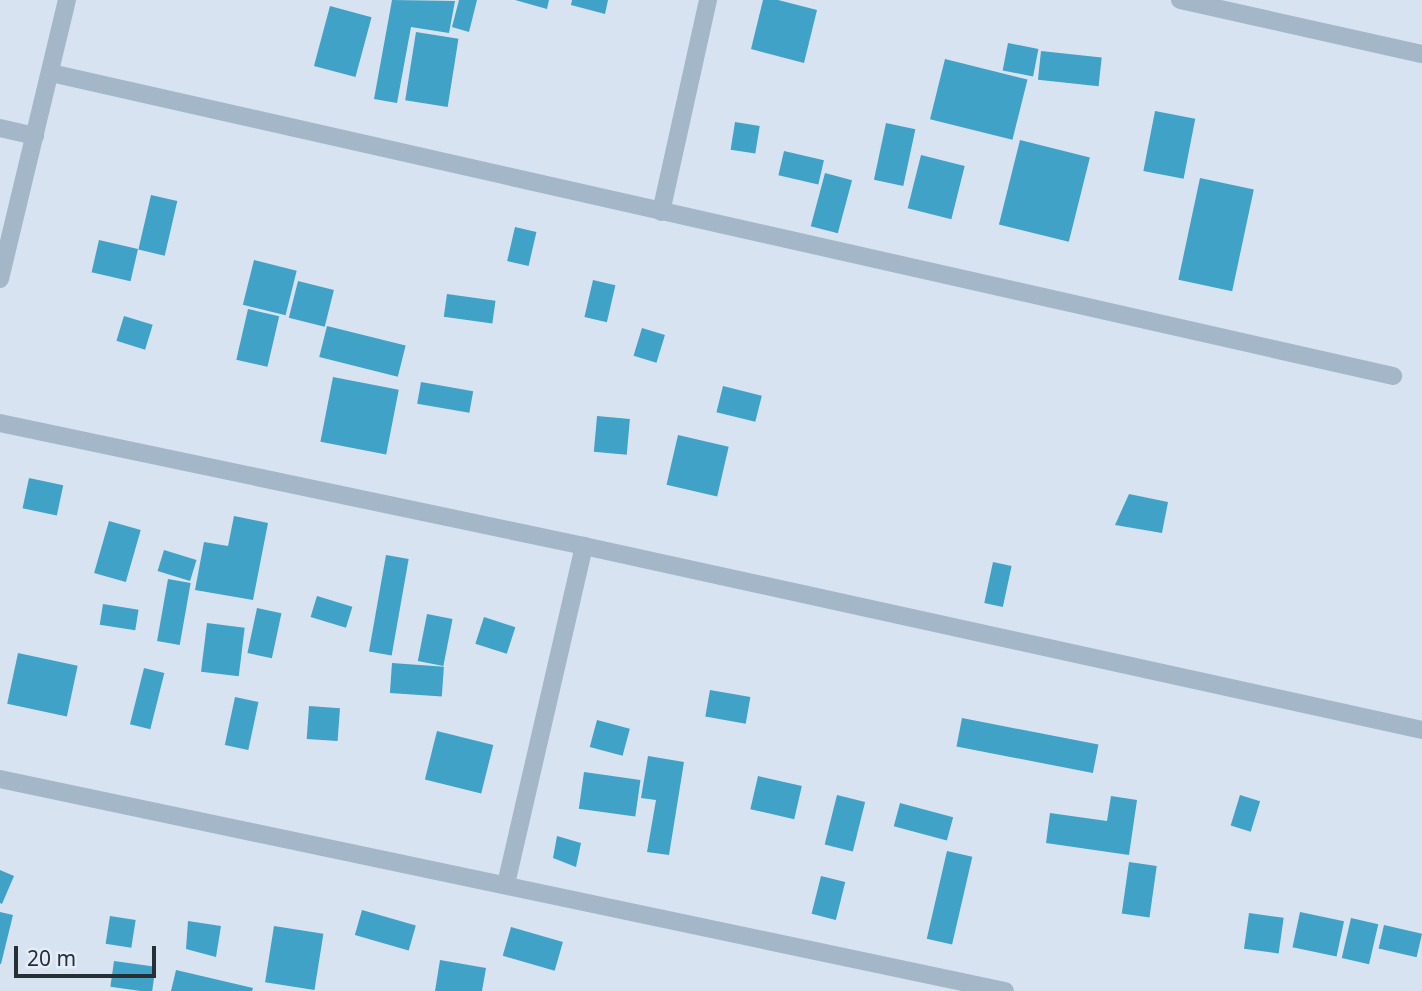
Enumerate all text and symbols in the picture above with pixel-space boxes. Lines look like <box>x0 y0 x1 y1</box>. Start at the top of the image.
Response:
scale bar <box>18 932 159 976</box>
text: 20 m <box>27 944 76 972</box>

